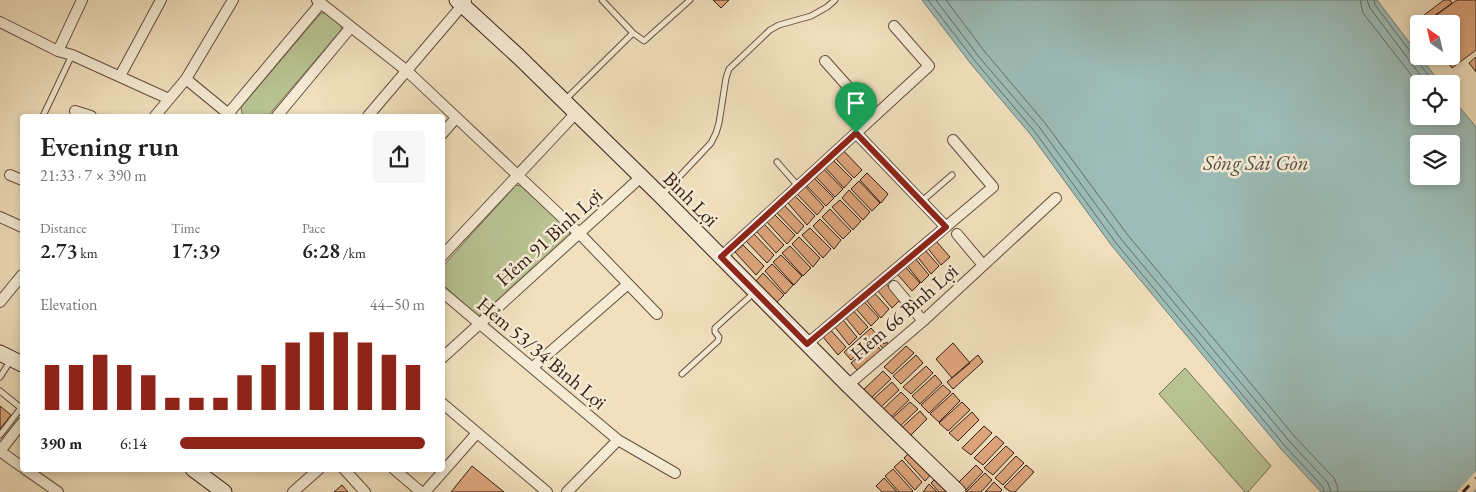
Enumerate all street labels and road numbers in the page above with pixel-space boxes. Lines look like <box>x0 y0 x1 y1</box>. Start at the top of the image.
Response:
street label: Bình Lợi <box>658 166 724 232</box>
street label: Hẻm 91 Bình Lợi <box>490 182 608 292</box>
street label: Hẻm 66 Bình Lợi <box>845 258 964 366</box>
street label: Hẻm 53/34 Bình Lợi <box>472 291 613 415</box>

